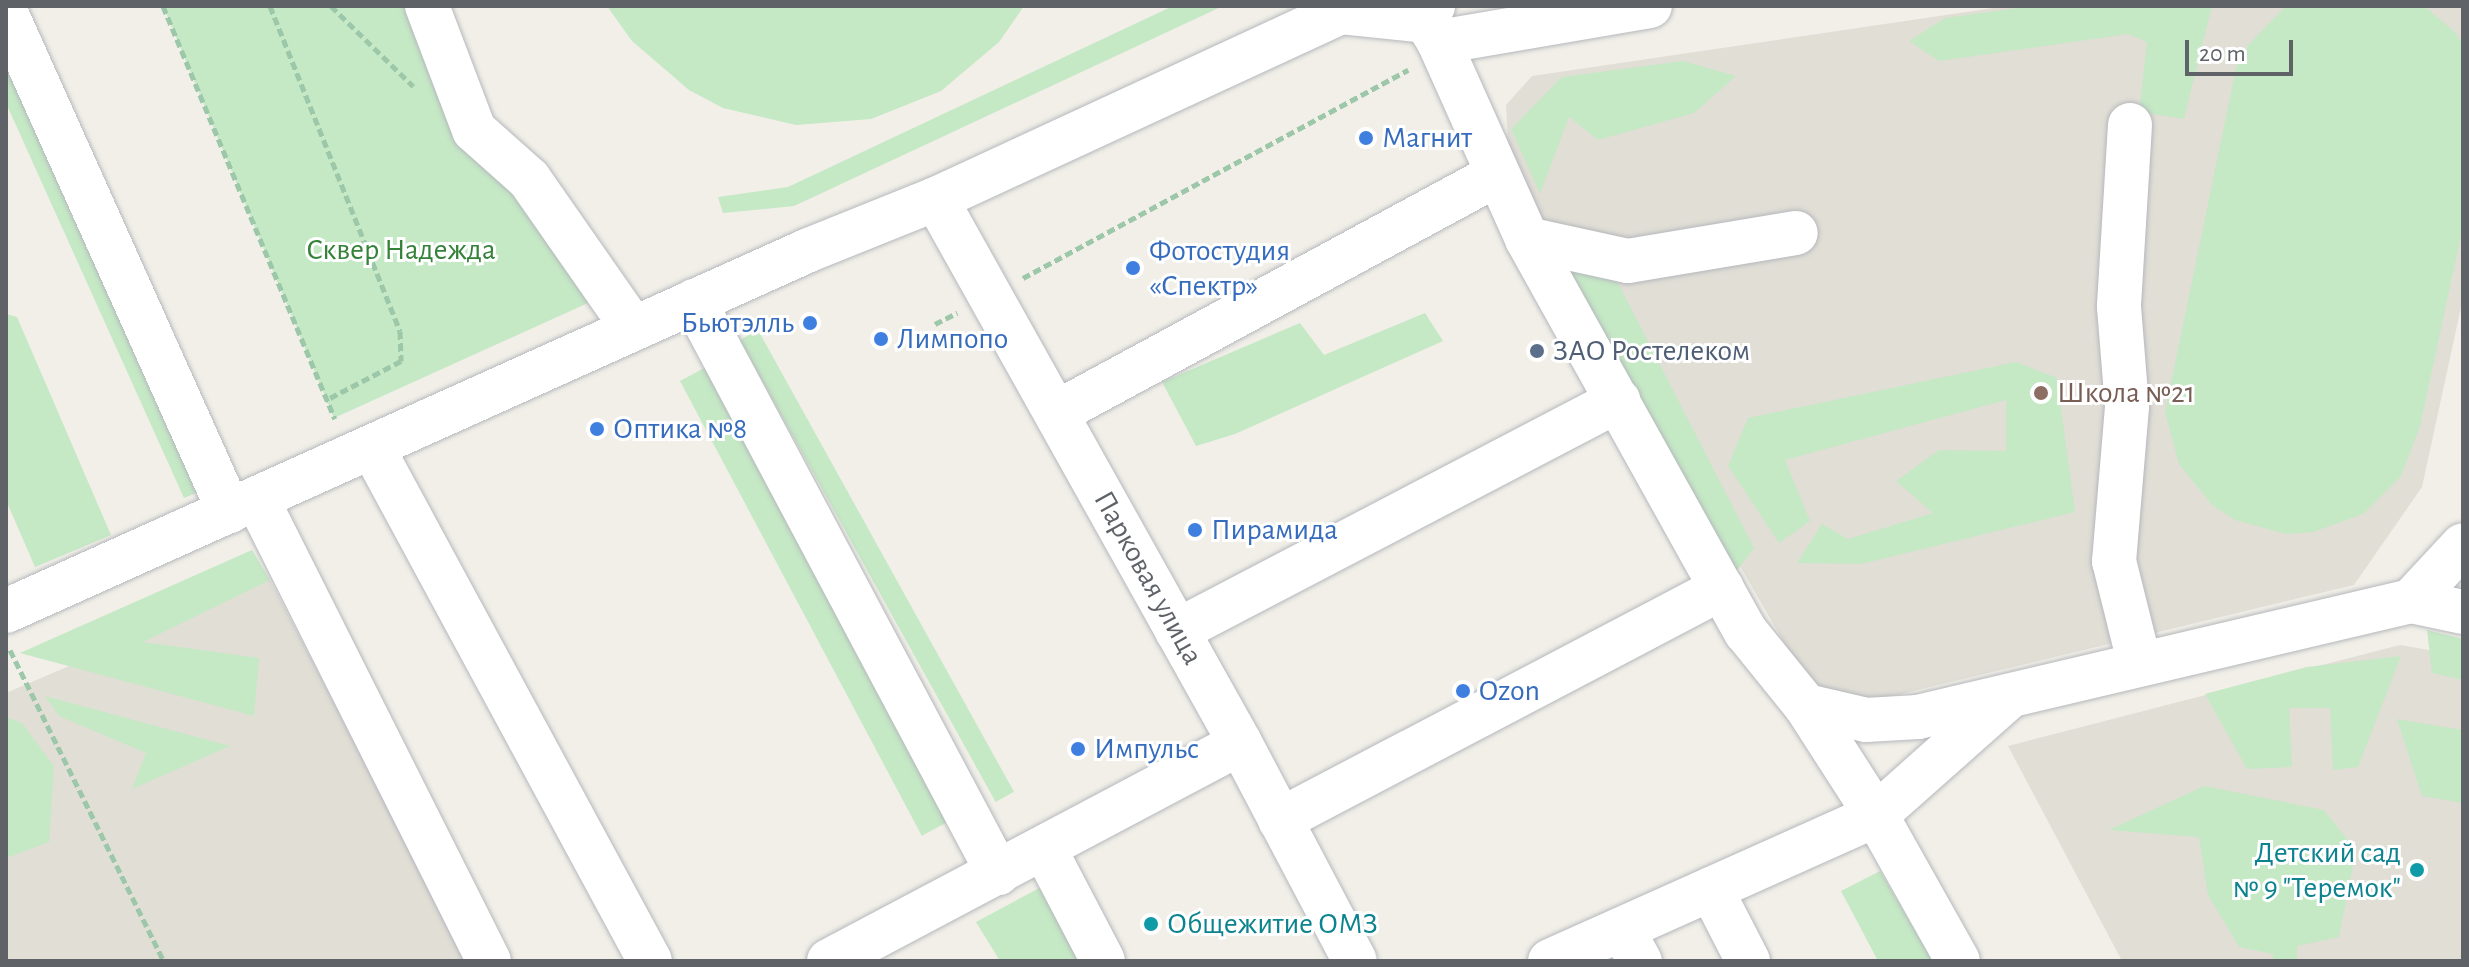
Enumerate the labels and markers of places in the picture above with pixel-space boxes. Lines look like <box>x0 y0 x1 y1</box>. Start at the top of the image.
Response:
place label: Магнит <box>1382 120 1472 156</box>
marker: Магнит <box>1357 129 1375 147</box>
place label: Фотостудия «Спектр» <box>1149 233 1290 304</box>
marker: Фотостудия «Спектр» <box>1124 259 1142 277</box>
place label: Бьютэлль <box>681 305 794 341</box>
marker: Бьютэлль <box>801 314 819 332</box>
place label: Лимпопо <box>897 321 1008 357</box>
marker: Лимпопо <box>872 330 890 348</box>
place label: ЗАО Ростелеком <box>1553 333 1750 369</box>
marker: ЗАО Ростелеком <box>1528 342 1546 360</box>
place label: Школа №21 <box>2057 375 2195 411</box>
marker: Школа №21 <box>2032 384 2050 402</box>
place label: Оптика №8 <box>613 411 747 447</box>
marker: Оптика №8 <box>588 420 606 438</box>
place label: Пирамида <box>1211 512 1338 548</box>
marker: Пирамида <box>1186 521 1204 539</box>
place label: Ozon <box>1479 673 1540 709</box>
marker: Ozon <box>1454 682 1472 700</box>
place label: Импульс <box>1094 731 1199 767</box>
marker: Импульс <box>1069 740 1087 758</box>
place label: Детский сад № 9 "Теремок" <box>2233 835 2401 906</box>
marker: Детский сад № 9 "Теремок" <box>2408 861 2426 879</box>
place label: Общежитие ОМЗ <box>1167 906 1378 942</box>
marker: Общежитие ОМЗ <box>1142 915 1160 933</box>

